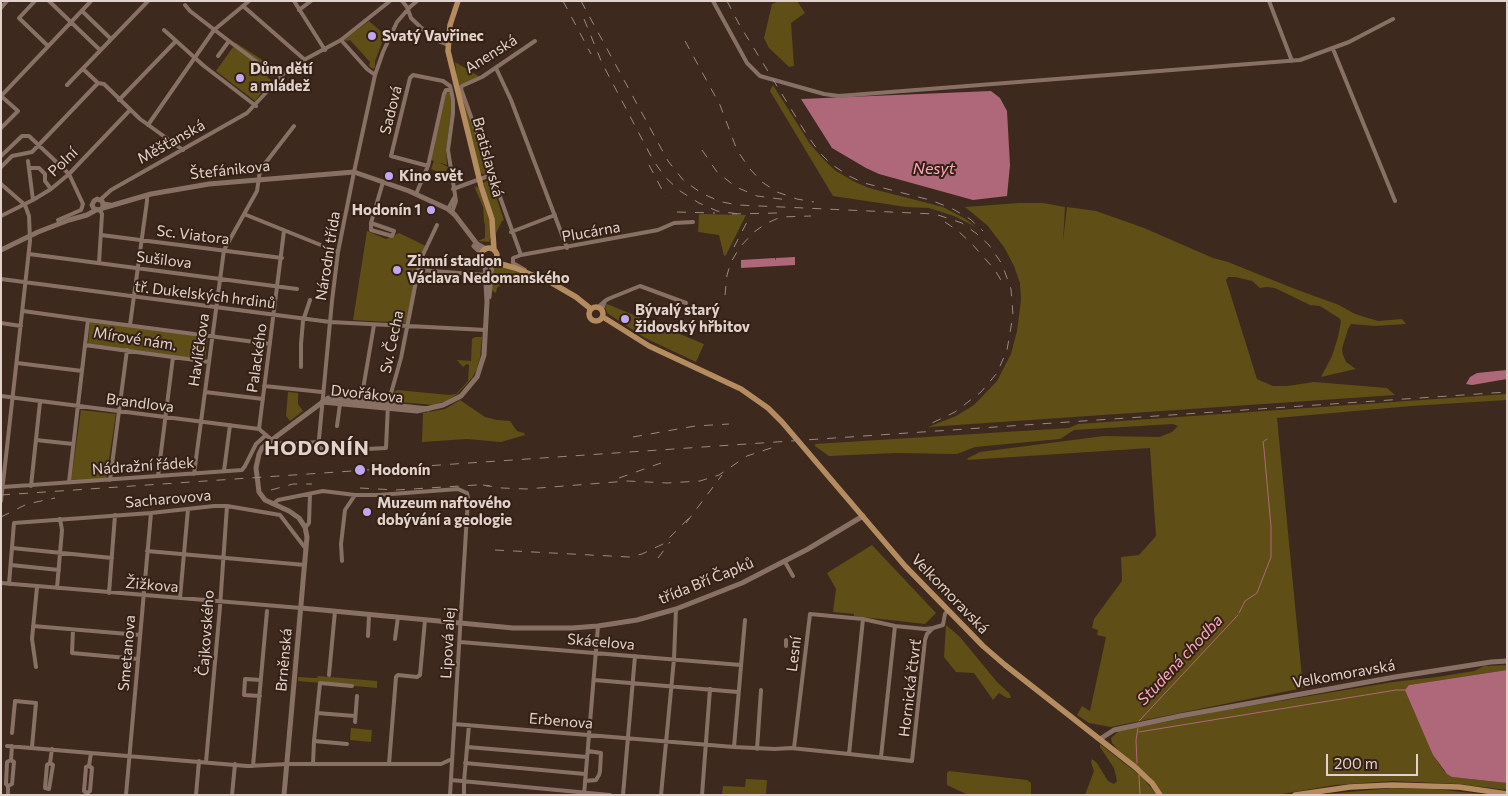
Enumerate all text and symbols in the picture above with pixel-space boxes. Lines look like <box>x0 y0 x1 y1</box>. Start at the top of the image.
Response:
place label: Svatý Vavřinec <box>382 27 484 45</box>
marker: Svatý Vavřinec <box>366 30 378 42</box>
street label: Anenská <box>462 31 520 77</box>
place label: Dům dětí a mládež <box>250 60 313 95</box>
marker: Dům dětí a mládež <box>234 72 246 84</box>
street label: Sadová <box>376 84 406 136</box>
street label: Bratislavská <box>469 115 507 199</box>
street label: Měšťanská <box>134 116 208 168</box>
street label: Polní <box>44 144 82 180</box>
street label: Štefánikova <box>189 157 271 183</box>
water label: Nesyt <box>913 159 955 179</box>
place label: Kino svět <box>399 167 463 185</box>
marker: Kino svět <box>383 170 395 182</box>
place label: Hodonín 1 <box>352 201 421 219</box>
marker: Hodonín 1 <box>425 204 437 216</box>
street label: Národní třída <box>312 210 344 302</box>
street label: Plucárna <box>560 218 622 246</box>
street label: Sc. Viatora <box>156 222 230 248</box>
street label: Sušilova <box>135 248 193 272</box>
place label: Zimní stadion Václava Nedomanského <box>407 252 570 287</box>
marker: Zimní stadion Václava Nedomanského <box>391 264 403 276</box>
street label: tř. Dukelských hrdinů <box>133 277 277 313</box>
place label: Bývalý starý židovský hřbitov <box>635 301 750 336</box>
street label: Sv. Čecha <box>377 309 407 375</box>
street label: Havlíčkova <box>185 312 213 388</box>
marker: Bývalý starý židovský hřbitov <box>619 313 631 325</box>
street label: Palackého <box>243 322 271 394</box>
street label: Mírové nám. <box>92 324 178 354</box>
street label: Dvořákova <box>330 381 404 407</box>
street label: Brandlova <box>105 390 175 416</box>
district label: HODONÍN <box>263 436 371 460</box>
street label: Nádražní řádek <box>91 453 195 479</box>
place label: Hodonín <box>371 461 430 479</box>
marker: Hodonín <box>353 463 367 477</box>
street label: Sacharovova <box>124 486 212 512</box>
place label: Muzeum naftového dobývání a geologie <box>377 494 512 529</box>
marker: Muzeum naftového dobývání a geologie <box>361 506 373 518</box>
street label: Velkomoravská <box>908 550 992 638</box>
street label: třída Bří Čapků <box>656 554 756 608</box>
street label: Žižkova <box>125 574 179 596</box>
street label: Čajkovského <box>194 589 218 677</box>
street label: Lipová alej <box>437 607 459 679</box>
water label: Studená chodba <box>1133 611 1227 709</box>
street label: Smetanova <box>115 614 139 692</box>
street label: Brněnská <box>272 628 296 692</box>
street label: Skácelova <box>566 630 636 654</box>
street label: Lesní <box>783 635 805 673</box>
street label: Hornická čtvrť <box>895 638 925 738</box>
street label: Velkomoravská <box>1291 656 1397 692</box>
street label: Erbenova <box>528 709 594 733</box>
scale bar <box>1328 744 1420 776</box>
text: 200 m <box>1334 754 1378 772</box>

